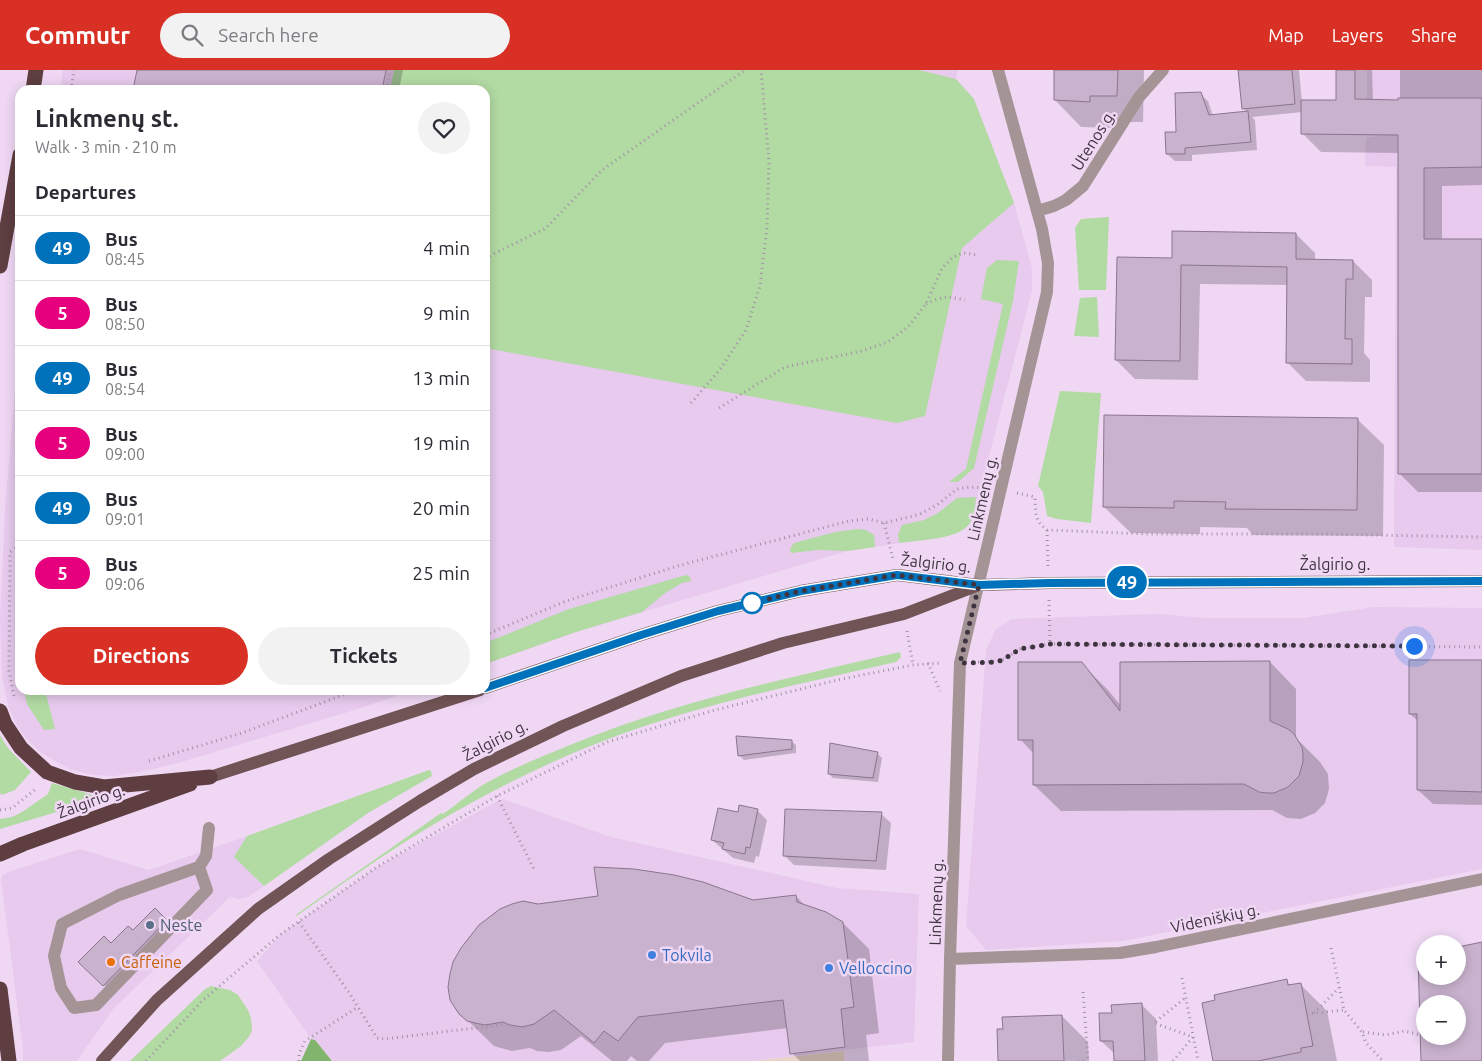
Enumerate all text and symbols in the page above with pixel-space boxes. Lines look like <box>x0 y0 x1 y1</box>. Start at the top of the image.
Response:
search box <box>160 13 510 58</box>
icon: search <box>178 21 206 49</box>
text: Commutr <box>25 22 130 49</box>
text: Search here <box>218 24 319 46</box>
text: Map <box>1268 25 1304 45</box>
text: Layers <box>1332 25 1383 45</box>
text: Share <box>1411 25 1457 45</box>
button: heart <box>418 102 470 154</box>
text: Linkmenų st. <box>35 105 179 132</box>
street label: Utenos g. <box>1067 106 1119 174</box>
text: Walk · 3 min · 210 m <box>35 138 177 156</box>
text: Departures <box>35 181 136 203</box>
text: Bus <box>105 228 138 250</box>
text: 4 min <box>423 237 470 259</box>
text: 49 <box>52 238 73 258</box>
text: 08:45 <box>105 250 145 268</box>
text: Bus <box>105 293 138 315</box>
text: 9 min <box>423 302 470 324</box>
text: 5 <box>57 303 68 323</box>
text: 08:50 <box>105 315 145 333</box>
text: Bus <box>105 358 138 380</box>
text: 13 min <box>412 367 470 389</box>
text: 49 <box>52 368 73 388</box>
text: 08:54 <box>105 380 145 398</box>
text: Bus <box>105 423 138 445</box>
text: 19 min <box>412 432 470 454</box>
text: 5 <box>57 433 68 453</box>
text: 09:00 <box>105 445 145 463</box>
street label: Linkmenų g. <box>963 454 1001 542</box>
text: Bus <box>105 488 138 510</box>
text: 20 min <box>412 497 470 519</box>
text: 49 <box>52 498 73 518</box>
text: 09:01 <box>105 510 145 528</box>
street label: Žalgirio g. <box>900 549 972 576</box>
text: Bus <box>105 553 138 575</box>
street label: Žalgirio g. <box>1300 554 1370 573</box>
text: 25 min <box>412 562 470 584</box>
text: 5 <box>57 563 68 583</box>
line badge: 49 <box>1104 566 1150 598</box>
text: 49 <box>1117 572 1137 592</box>
text: 09:06 <box>105 575 145 593</box>
unlabelled marker <box>741 592 763 614</box>
button: Directions <box>35 627 248 685</box>
button: Tickets <box>258 627 470 685</box>
your location <box>1402 634 1427 659</box>
street label: Žalgirio g. <box>459 715 531 764</box>
street label: Žalgirio g. <box>54 780 127 822</box>
street label: Linkmenų g. <box>925 858 947 946</box>
street label: Videniškių g. <box>1169 900 1261 936</box>
place label: Neste <box>160 916 202 934</box>
marker: Neste <box>144 919 156 931</box>
map controls <box>1416 935 1466 1045</box>
button: + <box>1416 935 1466 985</box>
place label: Tokvila <box>662 946 712 964</box>
marker: Tokvila <box>646 949 658 961</box>
place label: Caffeine <box>121 953 182 971</box>
marker: Caffeine <box>105 956 117 968</box>
place label: Velloccino <box>839 959 912 977</box>
marker: Velloccino <box>823 962 835 974</box>
button: − <box>1416 995 1466 1045</box>

